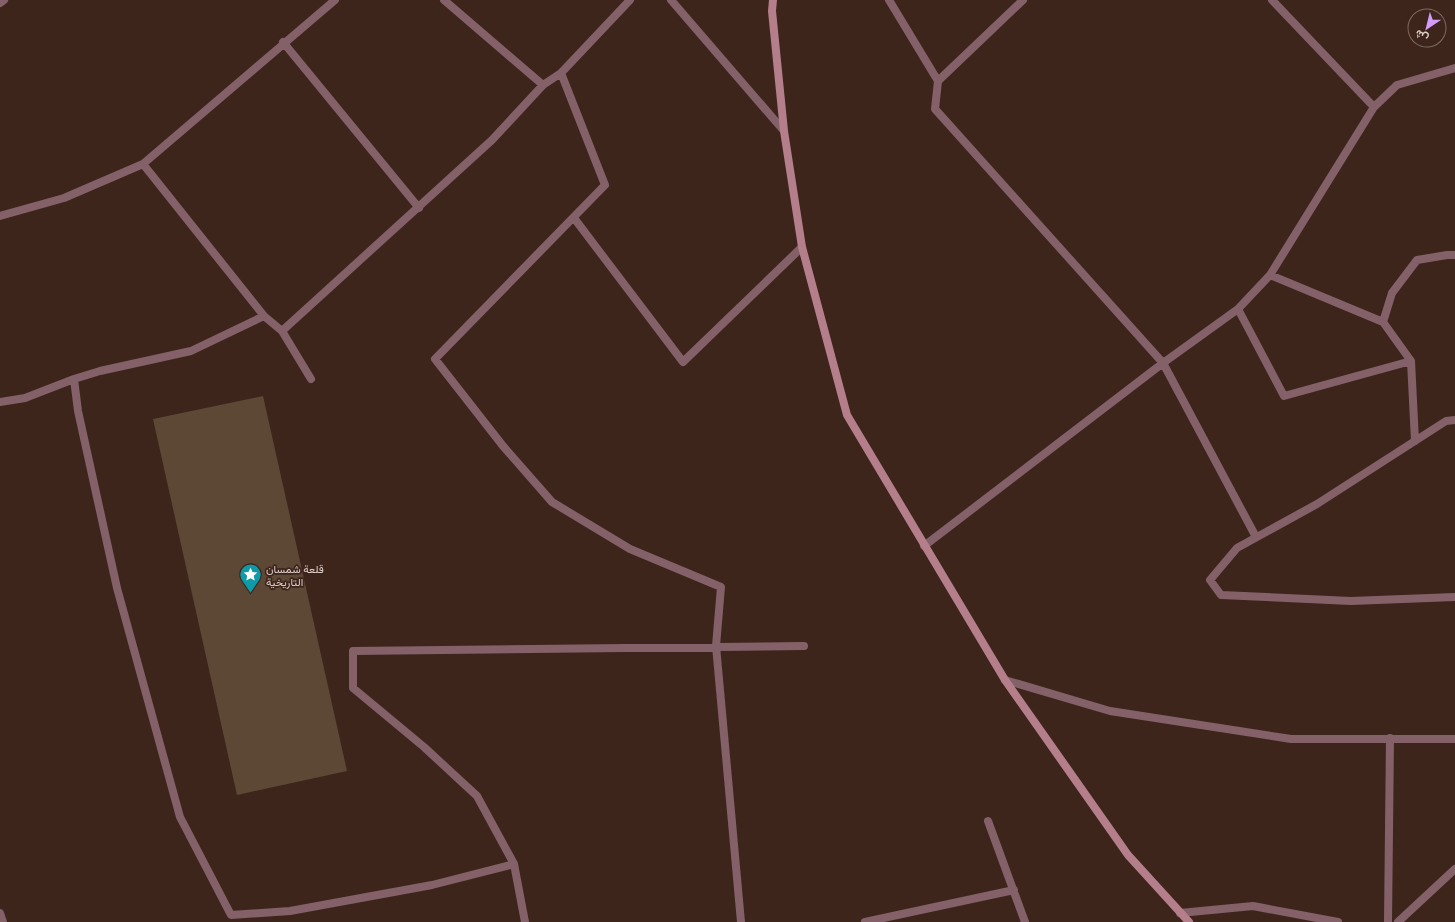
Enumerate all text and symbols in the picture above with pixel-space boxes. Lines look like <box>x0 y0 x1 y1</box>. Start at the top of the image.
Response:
north arrow <box>1407 8 1447 48</box>
text: ش <box>1412 27 1431 46</box>
place icon: قلعة شمسان التاريخية <box>237 562 263 595</box>
place label: قلعة شمسان التاريخية <box>266 562 324 589</box>

